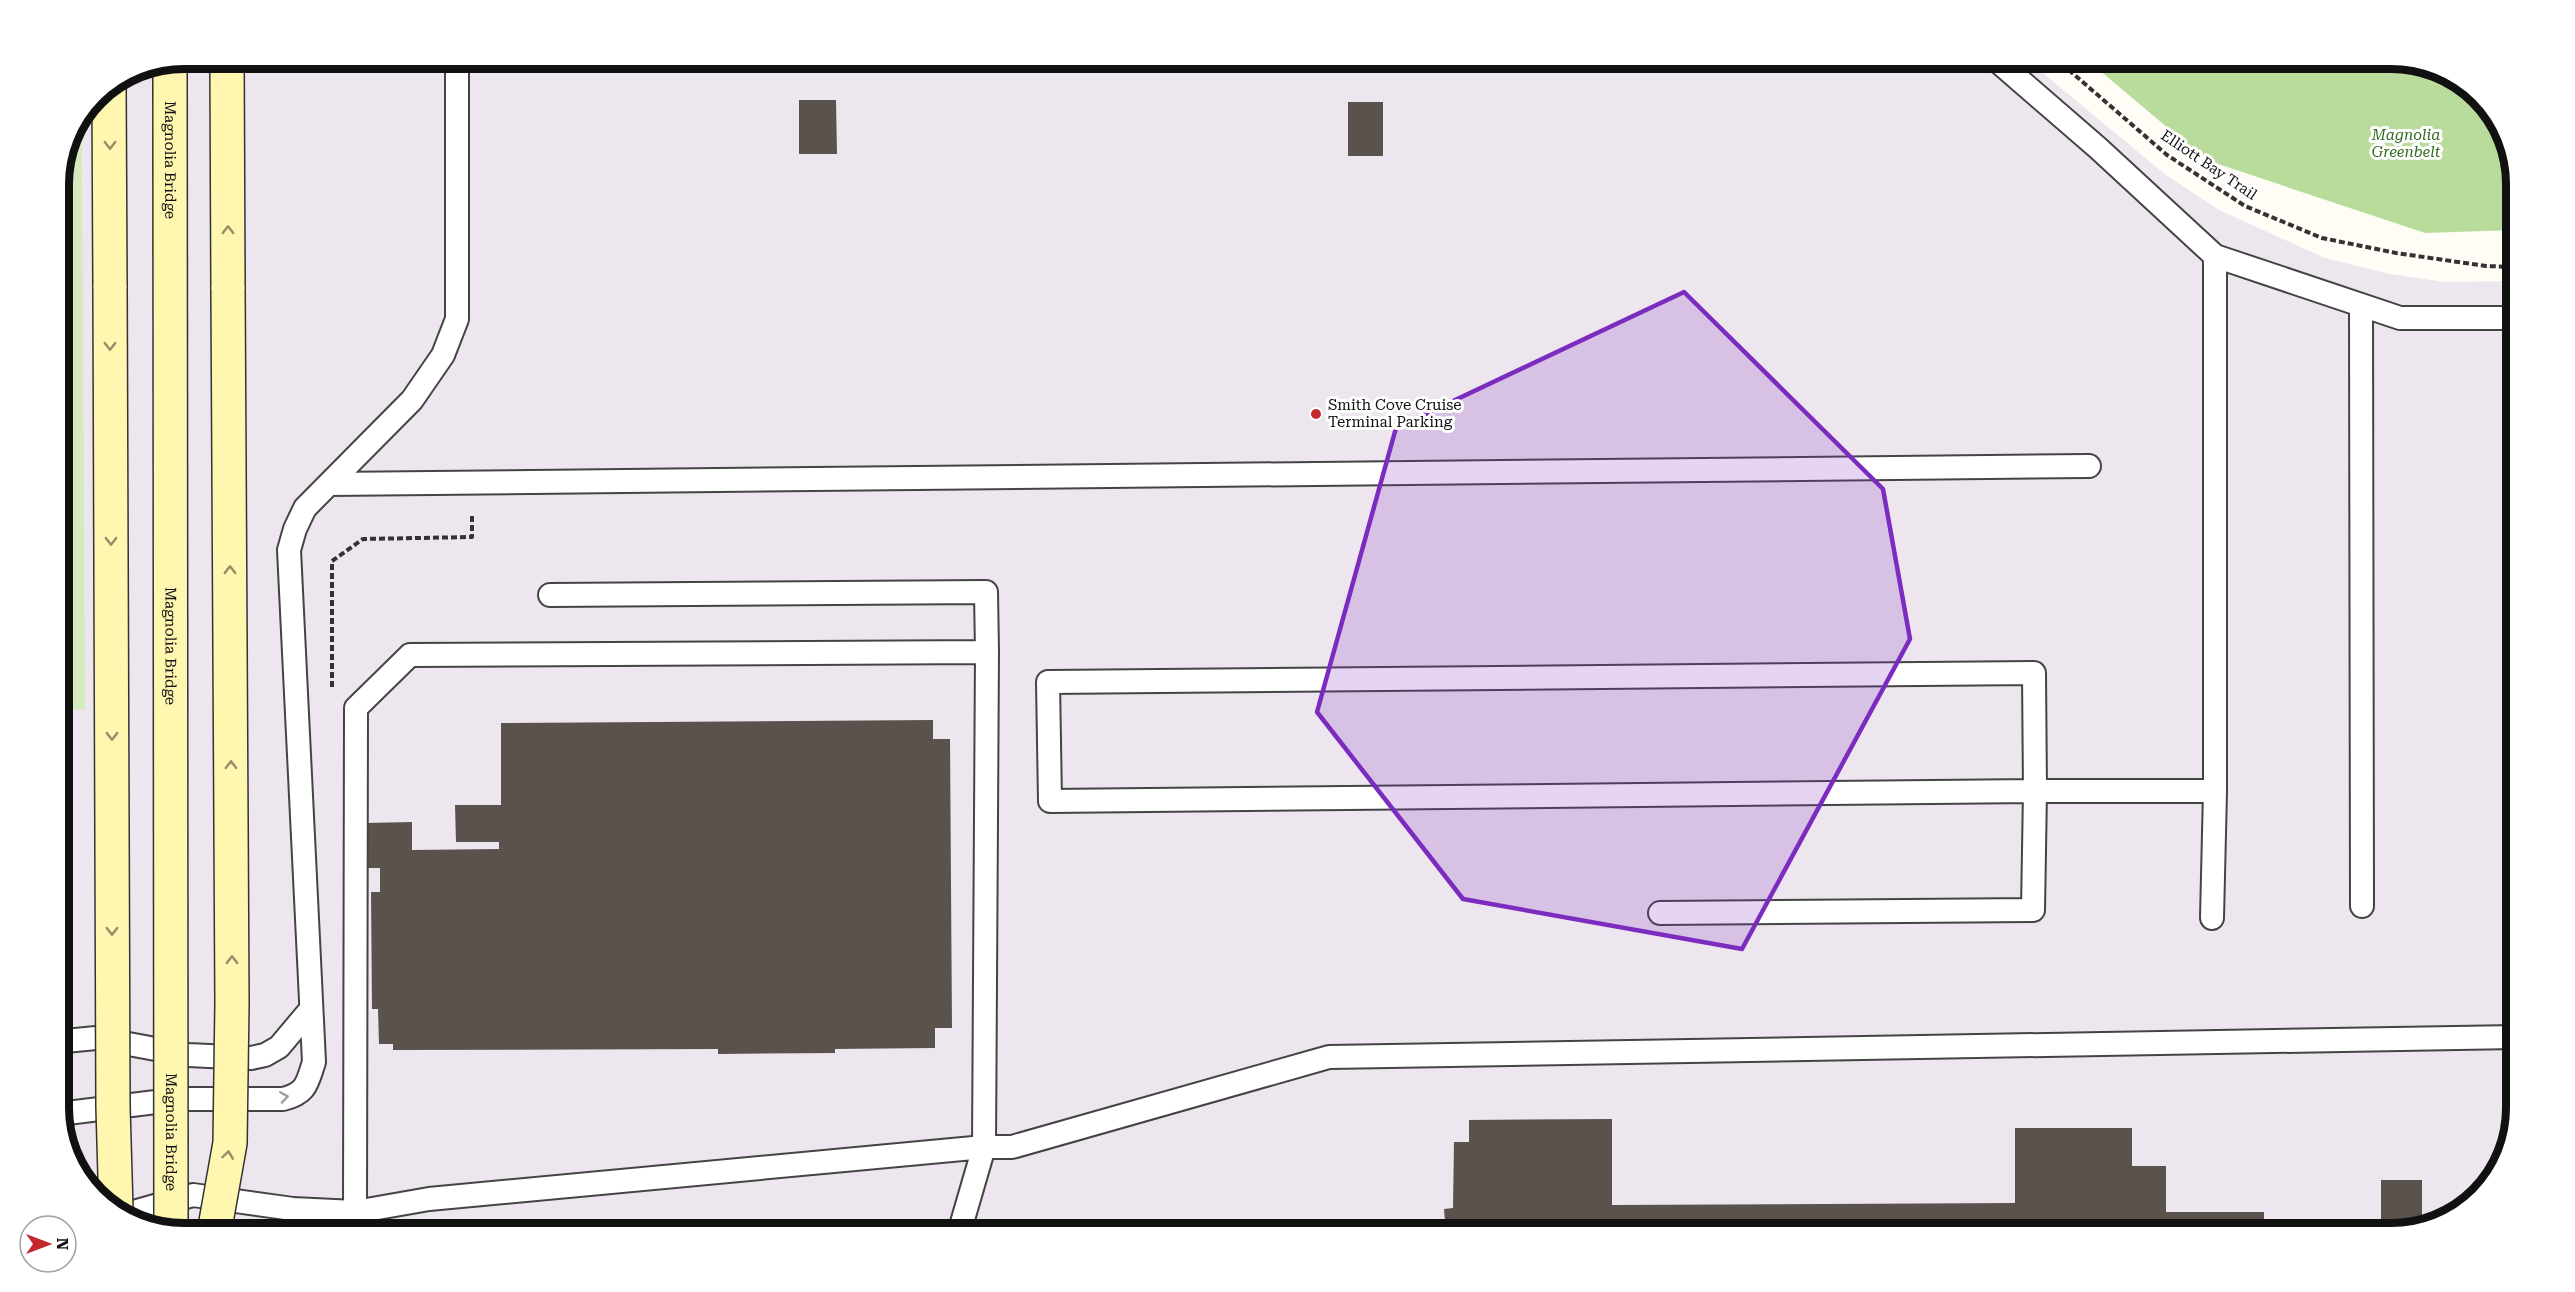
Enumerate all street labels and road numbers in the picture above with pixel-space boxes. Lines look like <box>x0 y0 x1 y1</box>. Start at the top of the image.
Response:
street label: Magnolia Bridge <box>161 101 179 219</box>
street label: Elliott Bay Trail <box>2158 126 2261 204</box>
street label: Magnolia Bridge <box>161 587 180 705</box>
street label: Magnolia Bridge <box>162 1073 180 1191</box>

